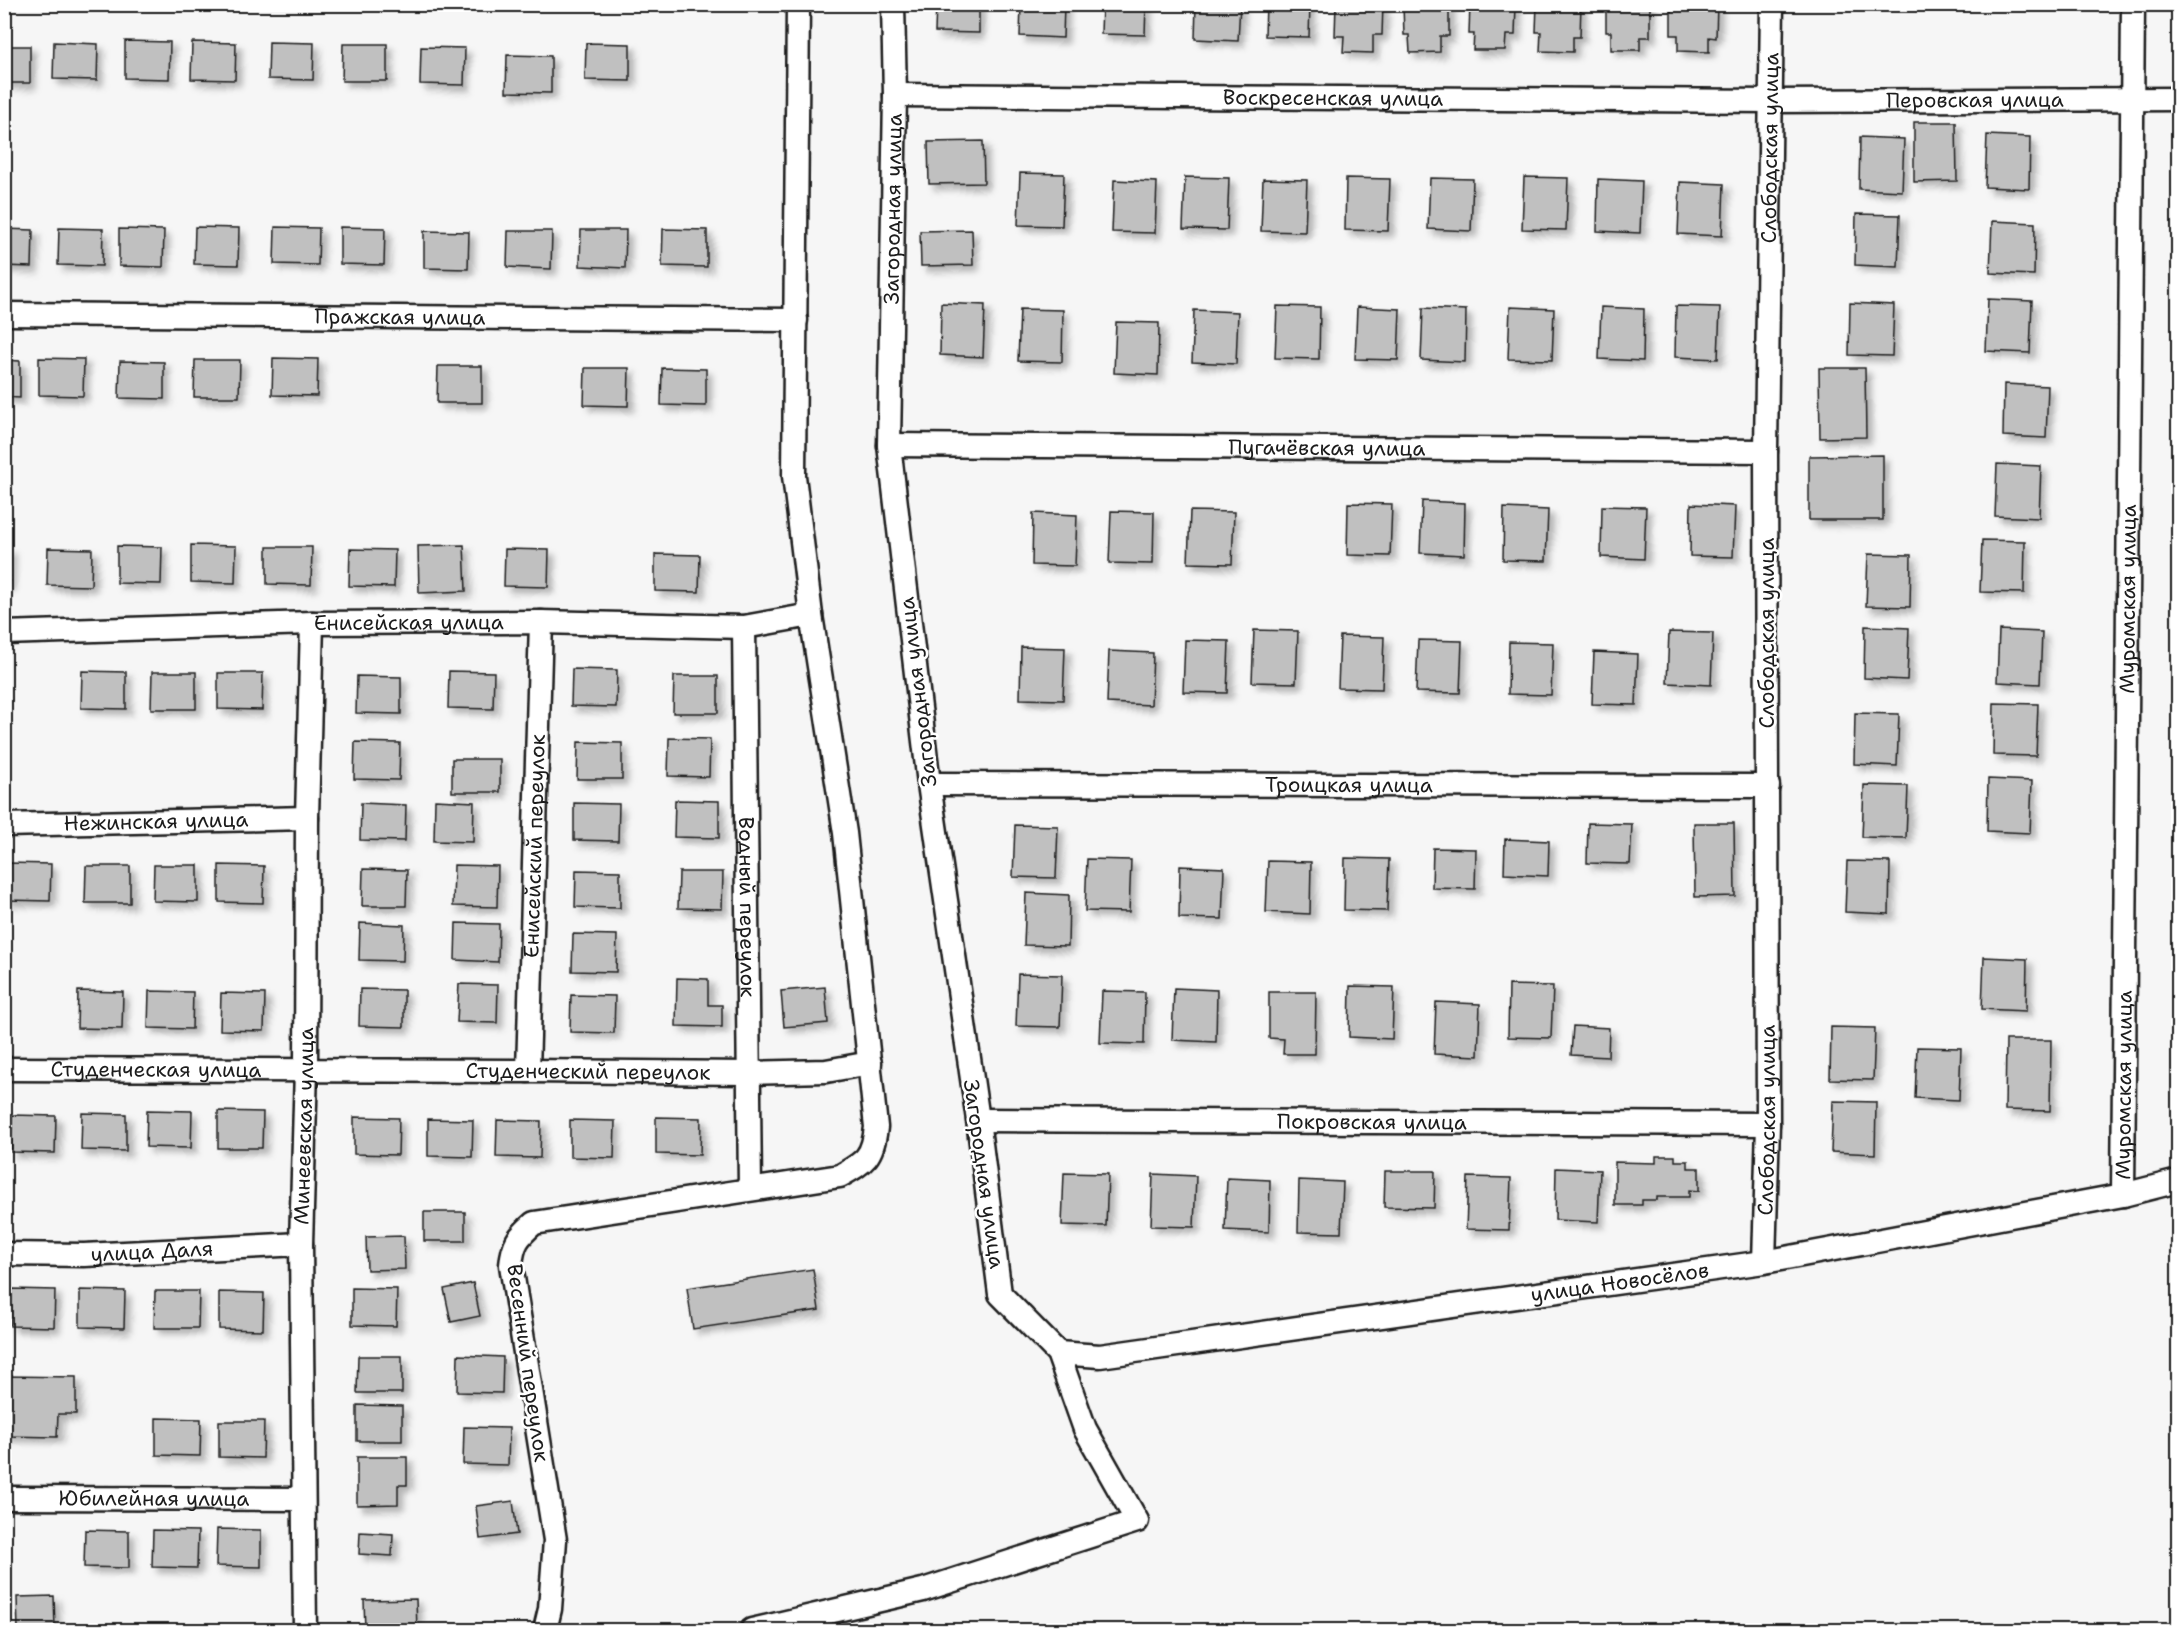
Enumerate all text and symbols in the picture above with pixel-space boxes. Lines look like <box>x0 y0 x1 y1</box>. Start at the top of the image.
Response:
street label: Слободская улица <box>1755 52 1785 244</box>
street label: Воскресенская улица <box>1223 83 1443 113</box>
street label: Перовская улица <box>1886 86 2064 114</box>
street label: Загородная улица <box>877 113 909 305</box>
street label: Пражская улица <box>314 302 486 332</box>
street label: Пугачёвская улица <box>1228 433 1426 463</box>
street label: Муромская улица <box>2113 504 2143 694</box>
street label: Слободская улица <box>1753 538 1781 728</box>
street label: Загородная улица <box>892 596 944 788</box>
street label: Енисейская улица <box>314 608 504 637</box>
street label: Енисейский переулок <box>517 734 552 958</box>
street label: Троицкая улица <box>1265 771 1433 799</box>
street label: Нежинская улица <box>63 805 249 838</box>
street label: Водный переулок <box>732 817 762 997</box>
street label: Муромская улица <box>2109 990 2139 1180</box>
street label: Слободская улица <box>1751 1025 1782 1216</box>
street label: Минеевская улица <box>288 1027 320 1225</box>
street label: Студенческая улица <box>51 1055 261 1084</box>
street label: Студенческий переулок <box>465 1057 711 1087</box>
street label: Загородная улица <box>957 1077 1011 1271</box>
street label: Покровская улица <box>1277 1108 1467 1136</box>
street label: улица Даля <box>90 1234 214 1269</box>
street label: улица Новосёлов <box>1529 1256 1711 1309</box>
street label: Весенний переулок <box>500 1262 556 1464</box>
street label: Юбилейная улица <box>58 1484 249 1513</box>

